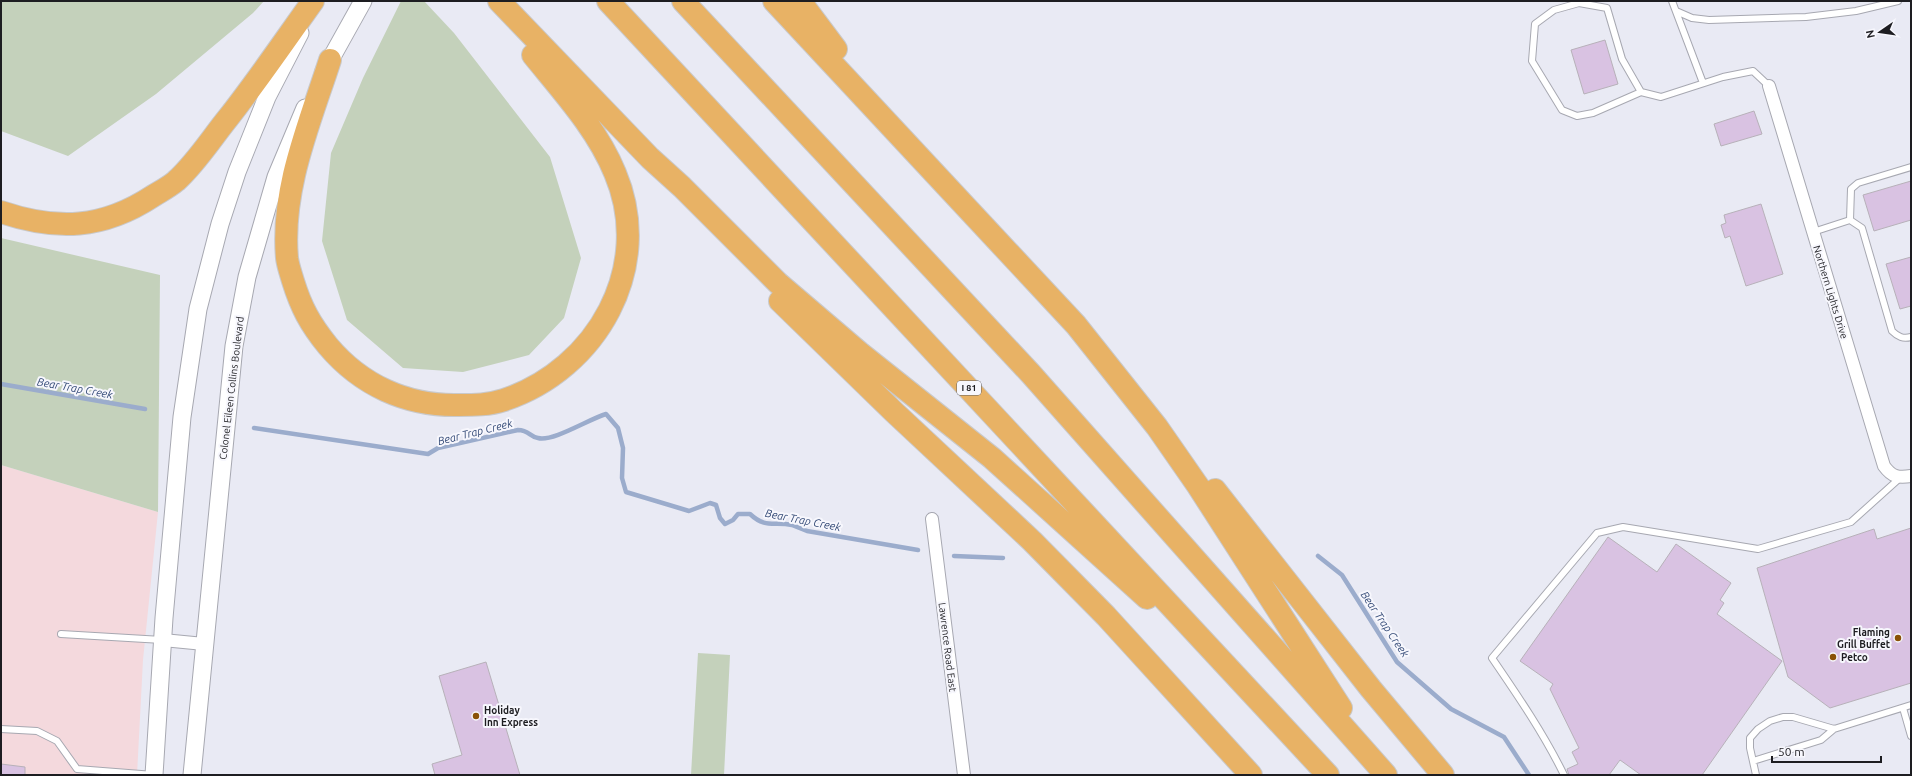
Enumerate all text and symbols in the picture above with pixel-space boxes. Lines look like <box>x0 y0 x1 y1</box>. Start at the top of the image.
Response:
north arrow <box>1860 12 1900 52</box>
text: N <box>1863 29 1877 40</box>
street label: Northern Lights Drive <box>1811 244 1850 340</box>
street label: Colonel Eileen Collins Boulevard <box>217 316 246 460</box>
water label: Bear Trap Creek <box>36 375 114 401</box>
road number: I 81 <box>957 381 981 395</box>
water label: Bear Trap Creek <box>436 417 514 447</box>
water label: Bear Trap Creek <box>764 507 842 533</box>
water label: Bear Trap Creek <box>1359 589 1412 659</box>
street label: Lawrence Road East <box>937 602 958 692</box>
place label: Flaming Grill Buffet <box>1837 627 1891 650</box>
marker: Flaming Grill Buffet <box>1893 633 1903 643</box>
marker: Petco <box>1828 652 1838 662</box>
place label: Petco <box>1841 652 1868 663</box>
place label: Holiday Inn Express <box>484 705 538 728</box>
marker: Holiday Inn Express <box>471 711 481 721</box>
scale bar <box>1772 738 1881 764</box>
text: 50 m <box>1778 745 1805 758</box>

